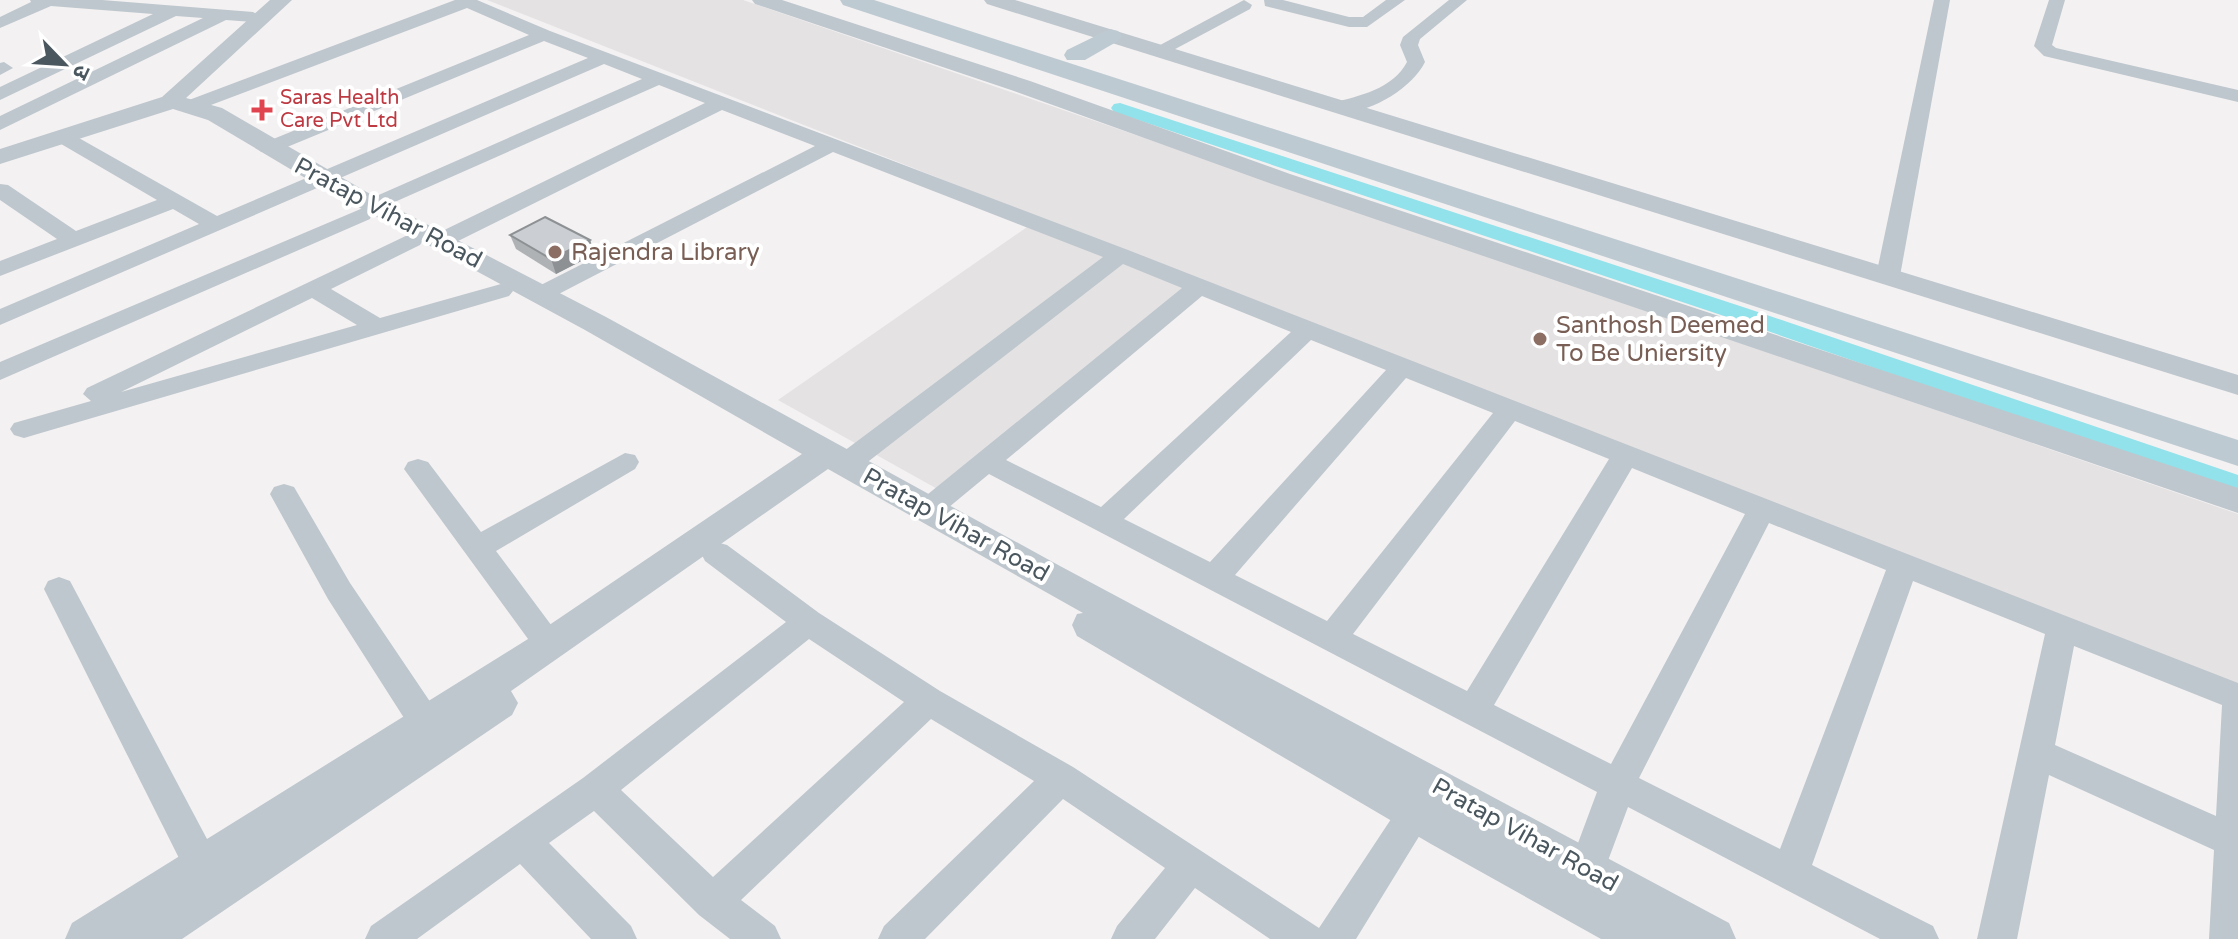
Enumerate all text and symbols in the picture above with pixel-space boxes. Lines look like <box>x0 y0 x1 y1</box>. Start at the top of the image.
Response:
north arrow <box>24 24 104 104</box>
text: उ <box>66 61 96 84</box>
place label: Saras Health Care Pvt Ltd <box>280 86 399 133</box>
marker: Saras Health Care Pvt Ltd <box>251 99 273 121</box>
street label: Pratap Vihar Road <box>289 151 487 275</box>
place label: Rajendra Library <box>571 238 760 267</box>
marker: Rajendra Library <box>546 243 564 261</box>
place label: Santhosh Deemed To Be Uniersity <box>1556 311 1765 368</box>
marker: Santhosh Deemed To Be Uniersity <box>1531 330 1549 348</box>
street label: Pratap Vihar Road <box>858 462 1054 588</box>
street label: Pratap Vihar Road <box>1427 772 1623 898</box>

